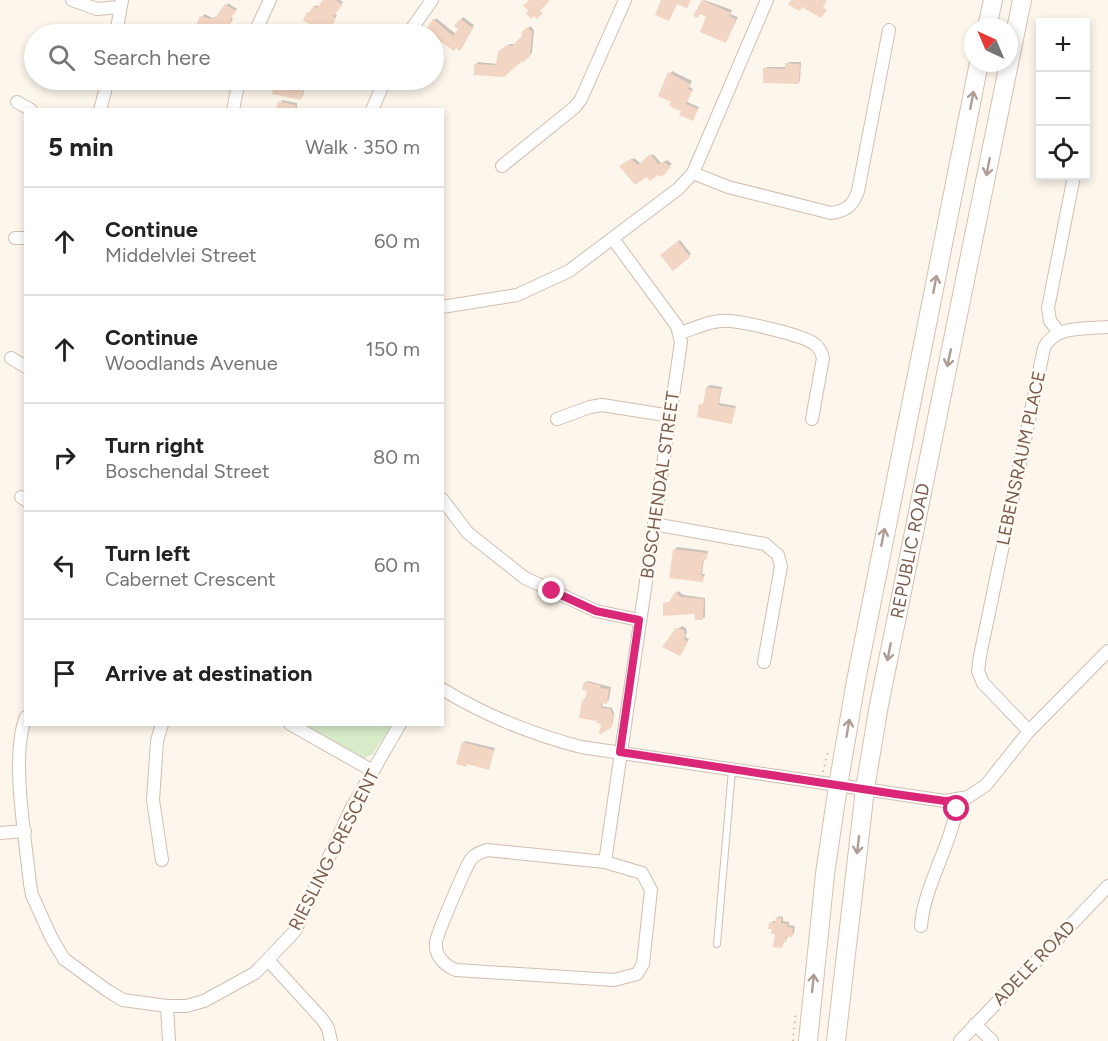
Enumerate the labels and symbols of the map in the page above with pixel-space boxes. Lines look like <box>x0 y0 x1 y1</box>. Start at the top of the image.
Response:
north arrow <box>964 18 1018 72</box>
one-way arrow <box>967 91 978 111</box>
one-way arrow <box>982 157 993 176</box>
one-way arrow <box>930 274 941 294</box>
one-way arrow <box>943 348 954 368</box>
street label: LEBENSRAUM PLACE <box>992 369 1050 547</box>
street label: BOSCHENDAL STREET <box>636 390 684 580</box>
street label: REPUBLIC ROAD <box>886 481 935 621</box>
one-way arrow <box>878 527 889 547</box>
route end <box>538 577 564 603</box>
one-way arrow <box>883 642 894 662</box>
one-way arrow <box>842 719 853 739</box>
street label: RIESLING CRESCENT <box>284 766 384 934</box>
route start <box>943 795 969 821</box>
one-way arrow <box>852 834 863 854</box>
street label: ADELE ROAD <box>988 916 1080 1010</box>
one-way arrow <box>808 973 819 993</box>

